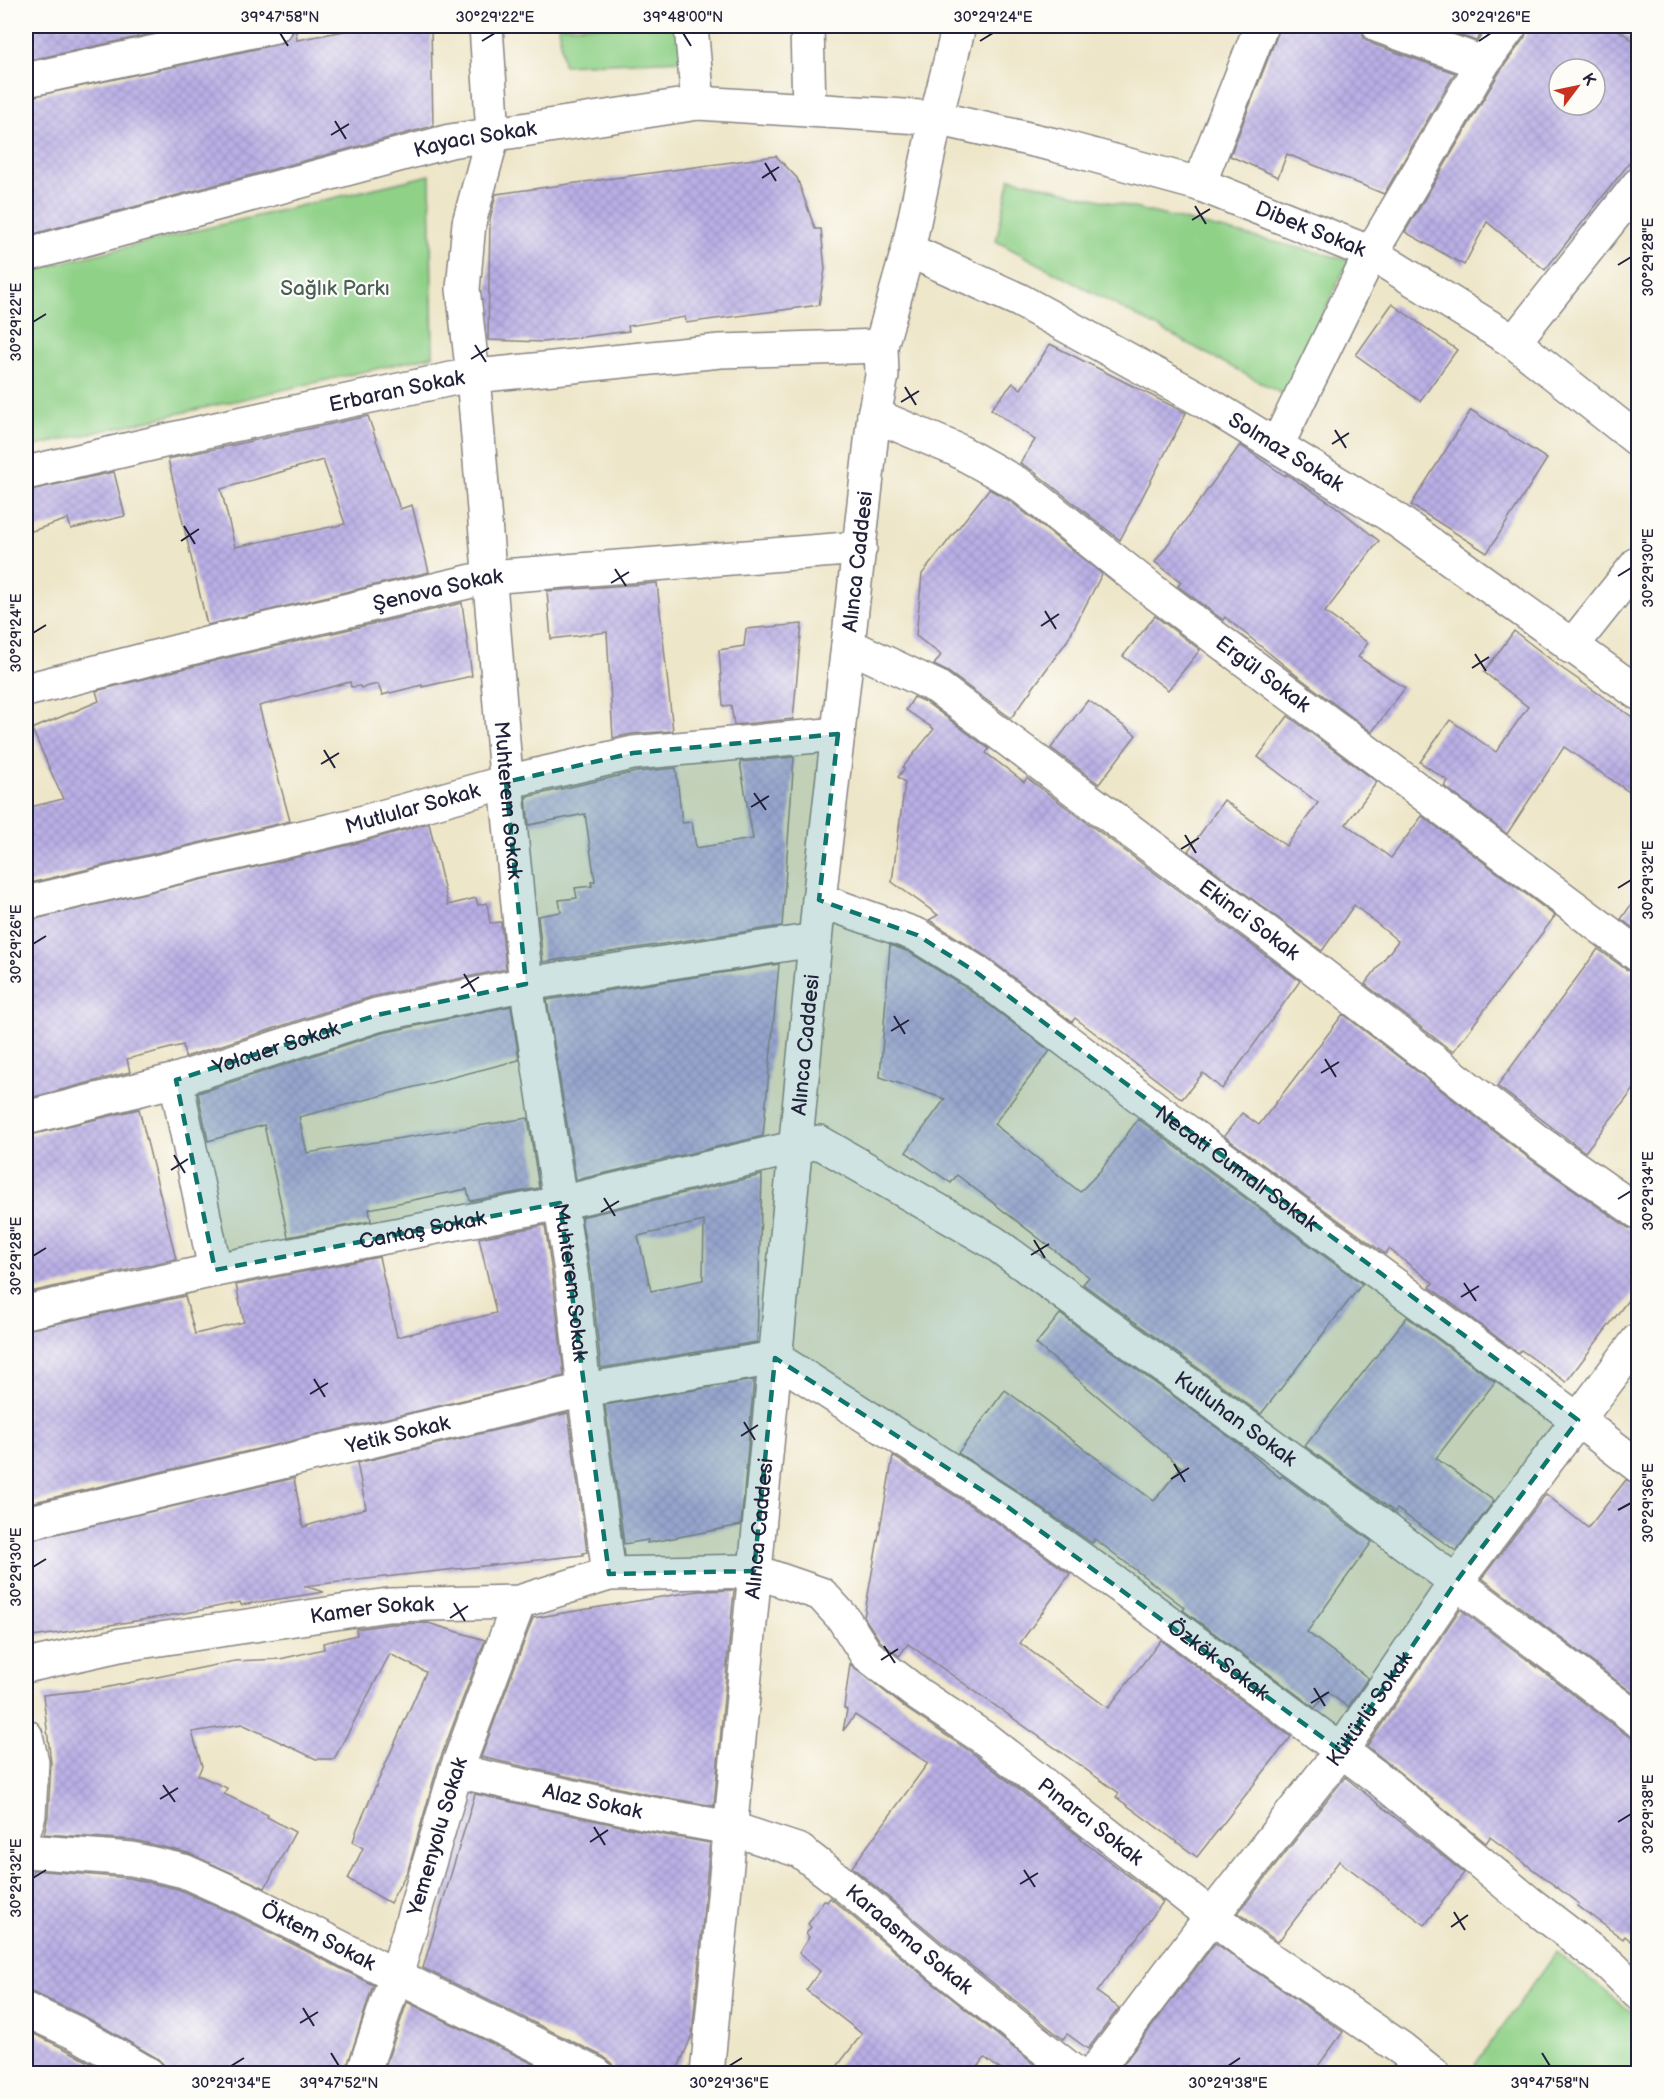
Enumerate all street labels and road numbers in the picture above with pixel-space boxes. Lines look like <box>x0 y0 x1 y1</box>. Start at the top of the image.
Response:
street label: Kayacı Sokak <box>411 115 539 163</box>
street label: Dibek Sokak <box>1252 195 1370 262</box>
street label: Erbaran Sokak <box>327 365 467 417</box>
street label: Solmaz Sokak <box>1224 407 1349 497</box>
street label: Alınca Caddesi <box>837 490 878 633</box>
street label: Şenova Sokak <box>370 563 504 616</box>
street label: Ergül Sokak <box>1211 630 1316 718</box>
street label: Muhterem Sokak <box>489 720 528 881</box>
street label: Mutlular Sokak <box>342 777 483 839</box>
street label: Ekinci Sokak <box>1194 874 1305 966</box>
street label: Alınca Caddesi <box>786 973 824 1116</box>
street label: Yolcuer Sokak <box>209 1015 343 1080</box>
street label: Necati Cumalı Sokak <box>1150 1100 1324 1237</box>
street label: Muhterem Sokak <box>548 1201 593 1363</box>
street label: Cantaş Sokak <box>357 1205 489 1254</box>
street label: Kutluhan Sokak <box>1170 1366 1302 1472</box>
street label: Yetik Sokak <box>342 1410 453 1459</box>
street label: Alınca Caddesi <box>740 1457 778 1600</box>
street label: Kamer Sokak <box>308 1591 435 1629</box>
street label: Özkök Sokak <box>1163 1614 1275 1706</box>
street label: Kültürlü Sokak <box>1321 1646 1418 1771</box>
street label: Yemenyolu Sokak <box>402 1753 473 1919</box>
street label: Pınarcı Sokak <box>1033 1772 1149 1871</box>
street label: Alaz Sokak <box>541 1778 646 1824</box>
street label: Karaasma Sokak <box>841 1879 978 2000</box>
street label: Öktem Sokak <box>257 1896 380 1976</box>

